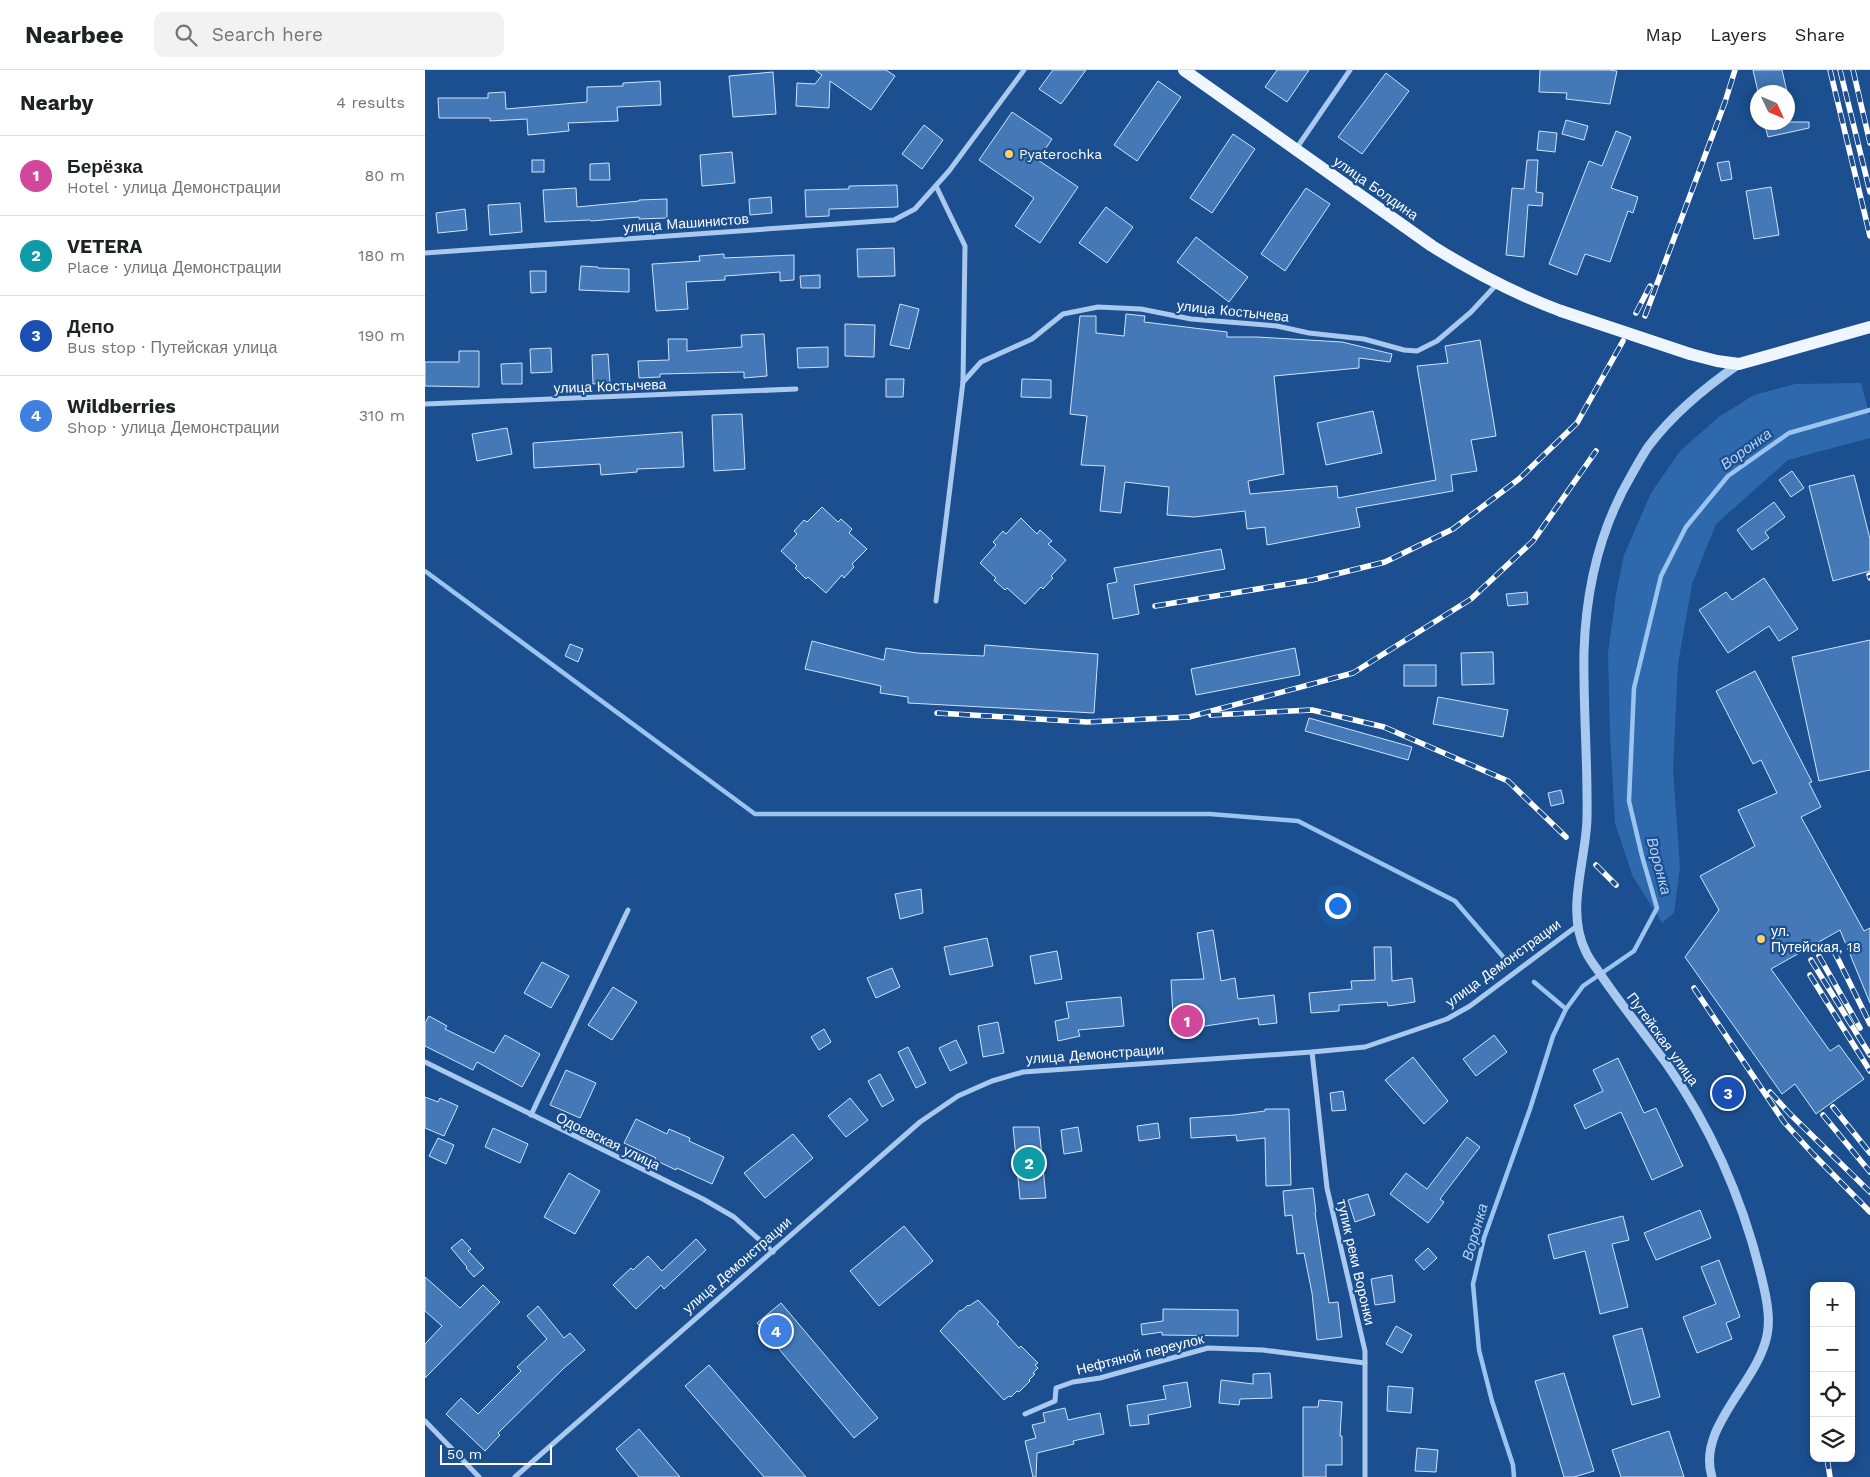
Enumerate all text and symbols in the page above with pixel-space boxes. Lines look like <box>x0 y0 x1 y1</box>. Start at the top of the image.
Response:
search box <box>154 12 504 57</box>
text: Nearbee <box>25 21 124 49</box>
icon: search <box>172 21 200 49</box>
text: Search here <box>212 23 323 46</box>
text: Map <box>1645 24 1682 45</box>
text: Layers <box>1710 24 1767 45</box>
text: Share <box>1795 24 1845 45</box>
north arrow <box>1750 85 1795 130</box>
text: Nearby <box>20 90 93 115</box>
text: 4 results <box>336 93 405 112</box>
place label: Pyaterochka <box>1019 146 1102 162</box>
marker: Pyaterochka <box>1003 148 1015 160</box>
street label: улица Болдина <box>1331 153 1422 223</box>
text: Берёзка <box>67 155 143 178</box>
text: 1 <box>33 166 39 185</box>
text: 80 m <box>364 166 405 185</box>
text: Hotel · улица Демонстрации <box>67 178 281 197</box>
street label: улица Машинистов <box>623 211 749 235</box>
text: VETERA <box>67 235 142 258</box>
text: 2 <box>31 246 41 265</box>
text: 180 m <box>358 246 405 265</box>
text: Place · улица Демонстрации <box>67 258 282 277</box>
street label: улица Костычева <box>1176 297 1290 325</box>
text: Депо <box>67 315 114 338</box>
text: 3 <box>31 326 41 345</box>
text: 190 m <box>358 326 405 345</box>
text: Bus stop · Путейская улица <box>67 338 277 357</box>
street label: улица Костычева <box>553 376 667 396</box>
text: Wildberries <box>67 395 176 418</box>
text: 4 <box>31 406 41 425</box>
text: 310 m <box>359 406 405 425</box>
text: Shop · улица Демонстрации <box>67 418 279 437</box>
water label: Воронка <box>1717 424 1775 474</box>
water label: Воронка <box>1643 835 1675 897</box>
your location <box>1325 893 1351 919</box>
street label: улица Демонстрации <box>1442 916 1564 1010</box>
place label: ул. Путейская, 18 <box>1771 923 1861 955</box>
marker: ул. Путейская, 18 <box>1755 933 1767 945</box>
street label: Путейская улица <box>1624 989 1702 1089</box>
pin: 1 <box>1171 1002 1203 1040</box>
street label: улица Демонстрации <box>1025 1041 1165 1067</box>
pin: 3 <box>1712 1074 1744 1112</box>
street label: Одоевская улица <box>553 1109 663 1173</box>
pin: 2 <box>1013 1144 1045 1182</box>
street label: тупик реки Воронки <box>1334 1198 1378 1326</box>
water label: Воронка <box>1458 1201 1492 1263</box>
street label: улица Демонстрации <box>680 1214 794 1316</box>
map controls <box>1810 1282 1855 1462</box>
button: + <box>1810 1282 1855 1327</box>
pin: 4 <box>760 1312 792 1350</box>
button: − <box>1810 1327 1855 1372</box>
street label: Нефтяной переулок <box>1075 1330 1206 1378</box>
button: locate <box>1810 1372 1855 1417</box>
button: layers <box>1810 1417 1855 1462</box>
scale bar <box>440 1442 553 1465</box>
text: 50 m <box>447 1446 482 1462</box>

